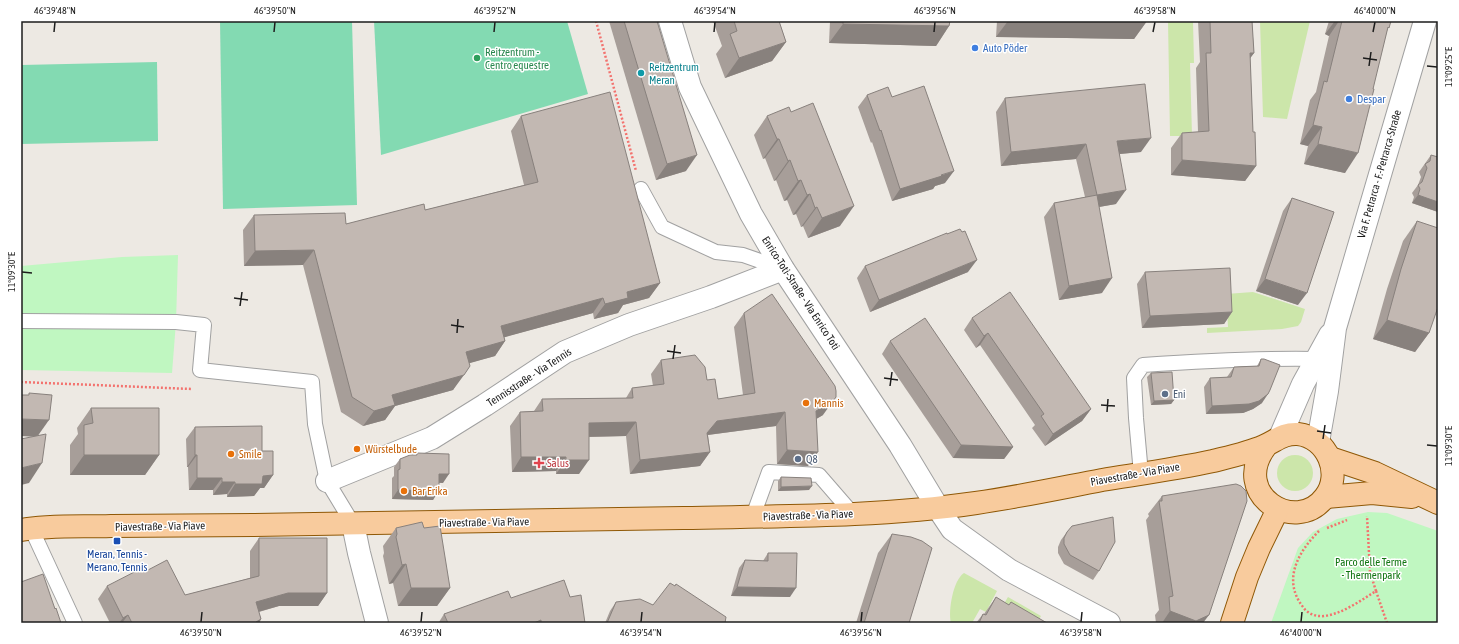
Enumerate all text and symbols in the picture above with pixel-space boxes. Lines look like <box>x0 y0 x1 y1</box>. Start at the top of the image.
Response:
text: 46°39'48"N <box>34 5 76 16</box>
text: 46°39'50"N <box>254 5 296 16</box>
text: 46°39'52"N <box>474 5 516 16</box>
text: 46°39'54"N <box>694 5 736 16</box>
text: 46°39'56"N <box>914 5 956 16</box>
text: 46°39'58"N <box>1134 5 1176 16</box>
text: 46°40'00"N <box>1354 5 1396 16</box>
place label: Auto Pöder <box>983 42 1028 54</box>
marker: Auto Pöder <box>970 43 980 53</box>
place label: Reitzentrum - Centro equestre <box>485 46 549 71</box>
text: 11°09'25"E <box>1443 46 1454 87</box>
marker: Reitzentrum - Centro equestre <box>472 53 482 63</box>
place label: Reitzentrum Meran <box>649 61 699 86</box>
marker: Reitzentrum Meran <box>636 68 646 78</box>
place label: Despar <box>1357 93 1386 105</box>
marker: Despar <box>1344 94 1354 104</box>
street label: Via F. Petrarca - F.-Petrarca-Straße <box>1355 108 1403 240</box>
street label: Enrico-Toti-Straße - Via Enrico Toti <box>760 234 842 352</box>
text: 11°09'30"E <box>6 251 17 292</box>
street label: Tennisstraße - Via Tennis <box>485 345 574 409</box>
place label: Eni <box>1173 388 1186 400</box>
marker: Eni <box>1160 389 1170 399</box>
place label: Mannis <box>814 397 844 409</box>
marker: Mannis <box>801 398 811 408</box>
text: 11°09'30"E <box>1443 425 1454 466</box>
place label: Würstelbude <box>365 443 417 455</box>
marker: Würstelbude <box>352 444 362 454</box>
place label: Smile <box>239 448 262 460</box>
marker: Smile <box>226 449 236 459</box>
place label: Q8 <box>806 453 818 465</box>
marker: Q8 <box>793 454 803 464</box>
place label: Salus <box>547 457 569 469</box>
marker: Salus <box>534 458 544 468</box>
street label: Piavestraße - Via Piave <box>1090 460 1180 488</box>
place label: Bar Erika <box>412 485 448 497</box>
marker: Bar Erika <box>399 486 409 496</box>
street label: Piavestraße - Via Piave <box>763 507 853 523</box>
street label: Piavestraße - Via Piave <box>439 515 529 529</box>
street label: Piavestraße - Via Piave <box>115 519 205 533</box>
marker: Meran, Tennis - Merano, Tennis <box>112 536 122 546</box>
place label: Meran, Tennis - Merano, Tennis <box>87 548 147 573</box>
park label: Parco delle Terme - Thermenpark <box>1335 556 1407 581</box>
text: 46°39'50"N <box>180 627 222 638</box>
text: 46°39'52"N <box>400 627 442 638</box>
text: 46°39'54"N <box>620 627 662 638</box>
text: 46°39'56"N <box>840 627 882 638</box>
text: 46°39'58"N <box>1060 627 1102 638</box>
text: 46°40'00"N <box>1280 627 1322 638</box>

